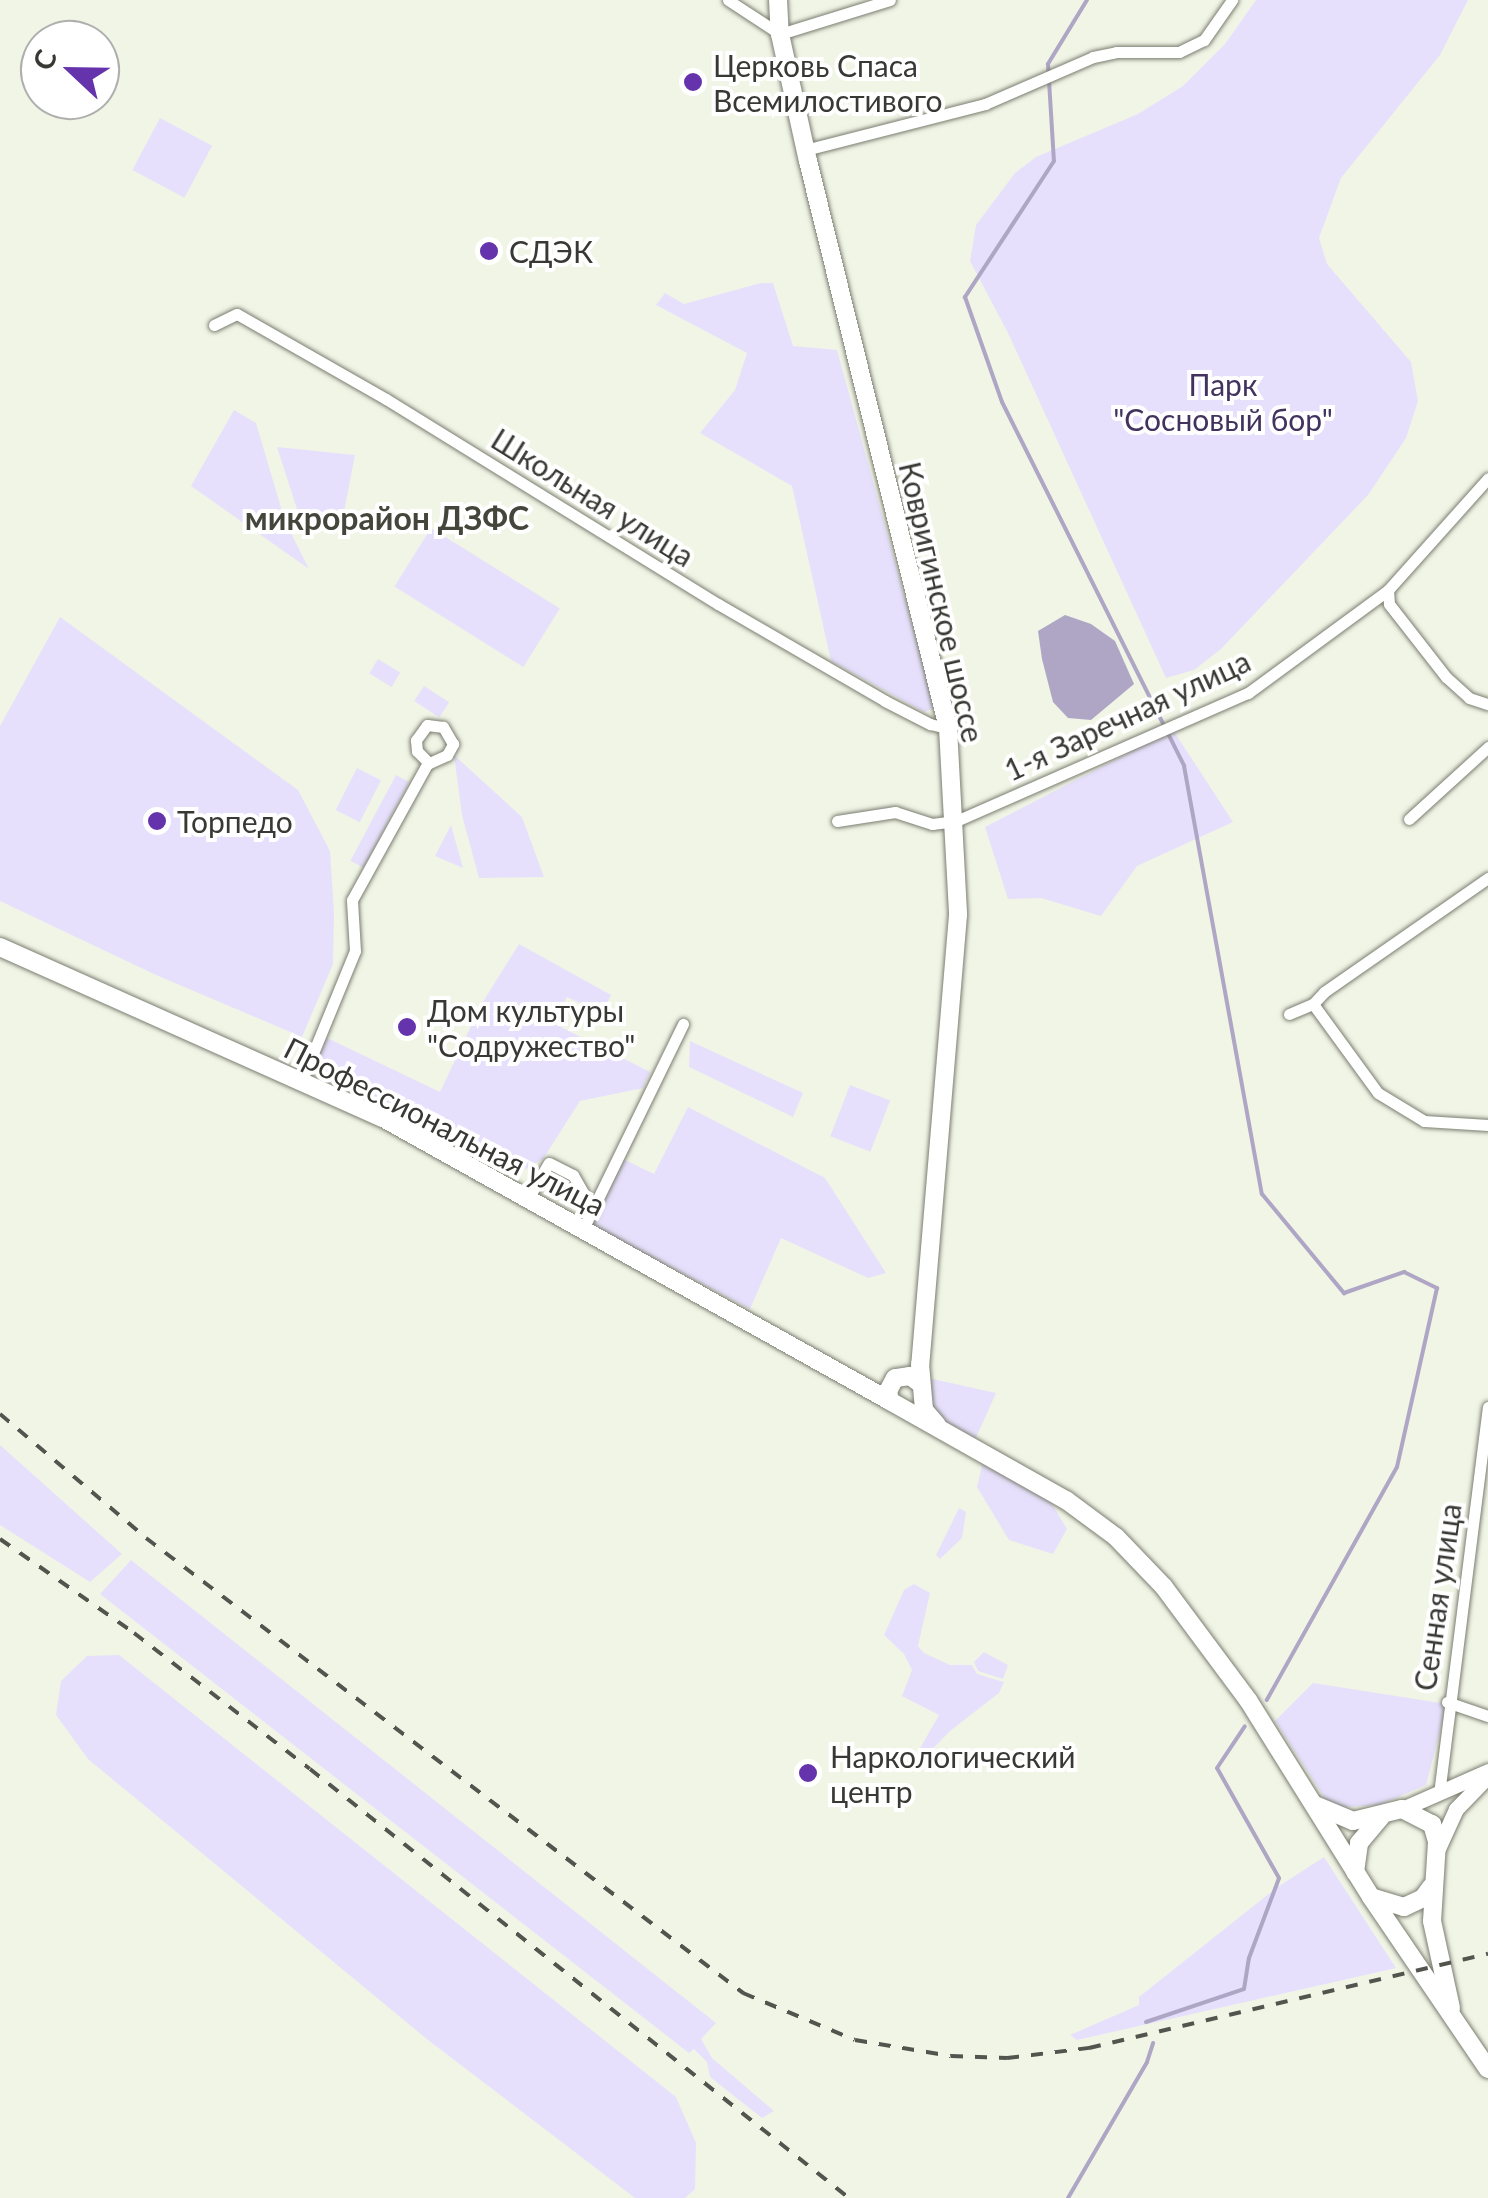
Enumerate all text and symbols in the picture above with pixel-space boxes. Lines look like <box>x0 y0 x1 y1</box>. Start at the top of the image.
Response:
north arrow <box>20 20 120 120</box>
text: С <box>25 45 63 74</box>
place label: Церковь Спаса Всемилостивого <box>713 47 942 118</box>
marker: Церковь Спаса Всемилостивого <box>682 71 704 93</box>
place label: СДЭК <box>509 233 593 269</box>
marker: СДЭК <box>478 240 500 262</box>
park label: Парк "Сосновый бор" <box>1113 366 1333 436</box>
street label: Школьная улица <box>485 420 701 574</box>
street label: Ковригинское шоссе <box>892 458 992 746</box>
district label: микрорайон ДЗФС <box>245 499 529 537</box>
street label: 1-я Заречная улица <box>998 642 1256 788</box>
place label: Торпедо <box>177 803 293 839</box>
marker: Торпедо <box>146 810 168 832</box>
place label: Дом культуры "Содружество" <box>427 992 635 1062</box>
marker: Дом культуры "Содружество" <box>396 1016 418 1038</box>
street label: Профессиональная улица <box>279 1029 611 1223</box>
street label: Сенная улица <box>1406 1501 1468 1693</box>
place label: Наркологический центр <box>830 1738 1076 1808</box>
marker: Наркологический центр <box>795 1760 821 1786</box>

